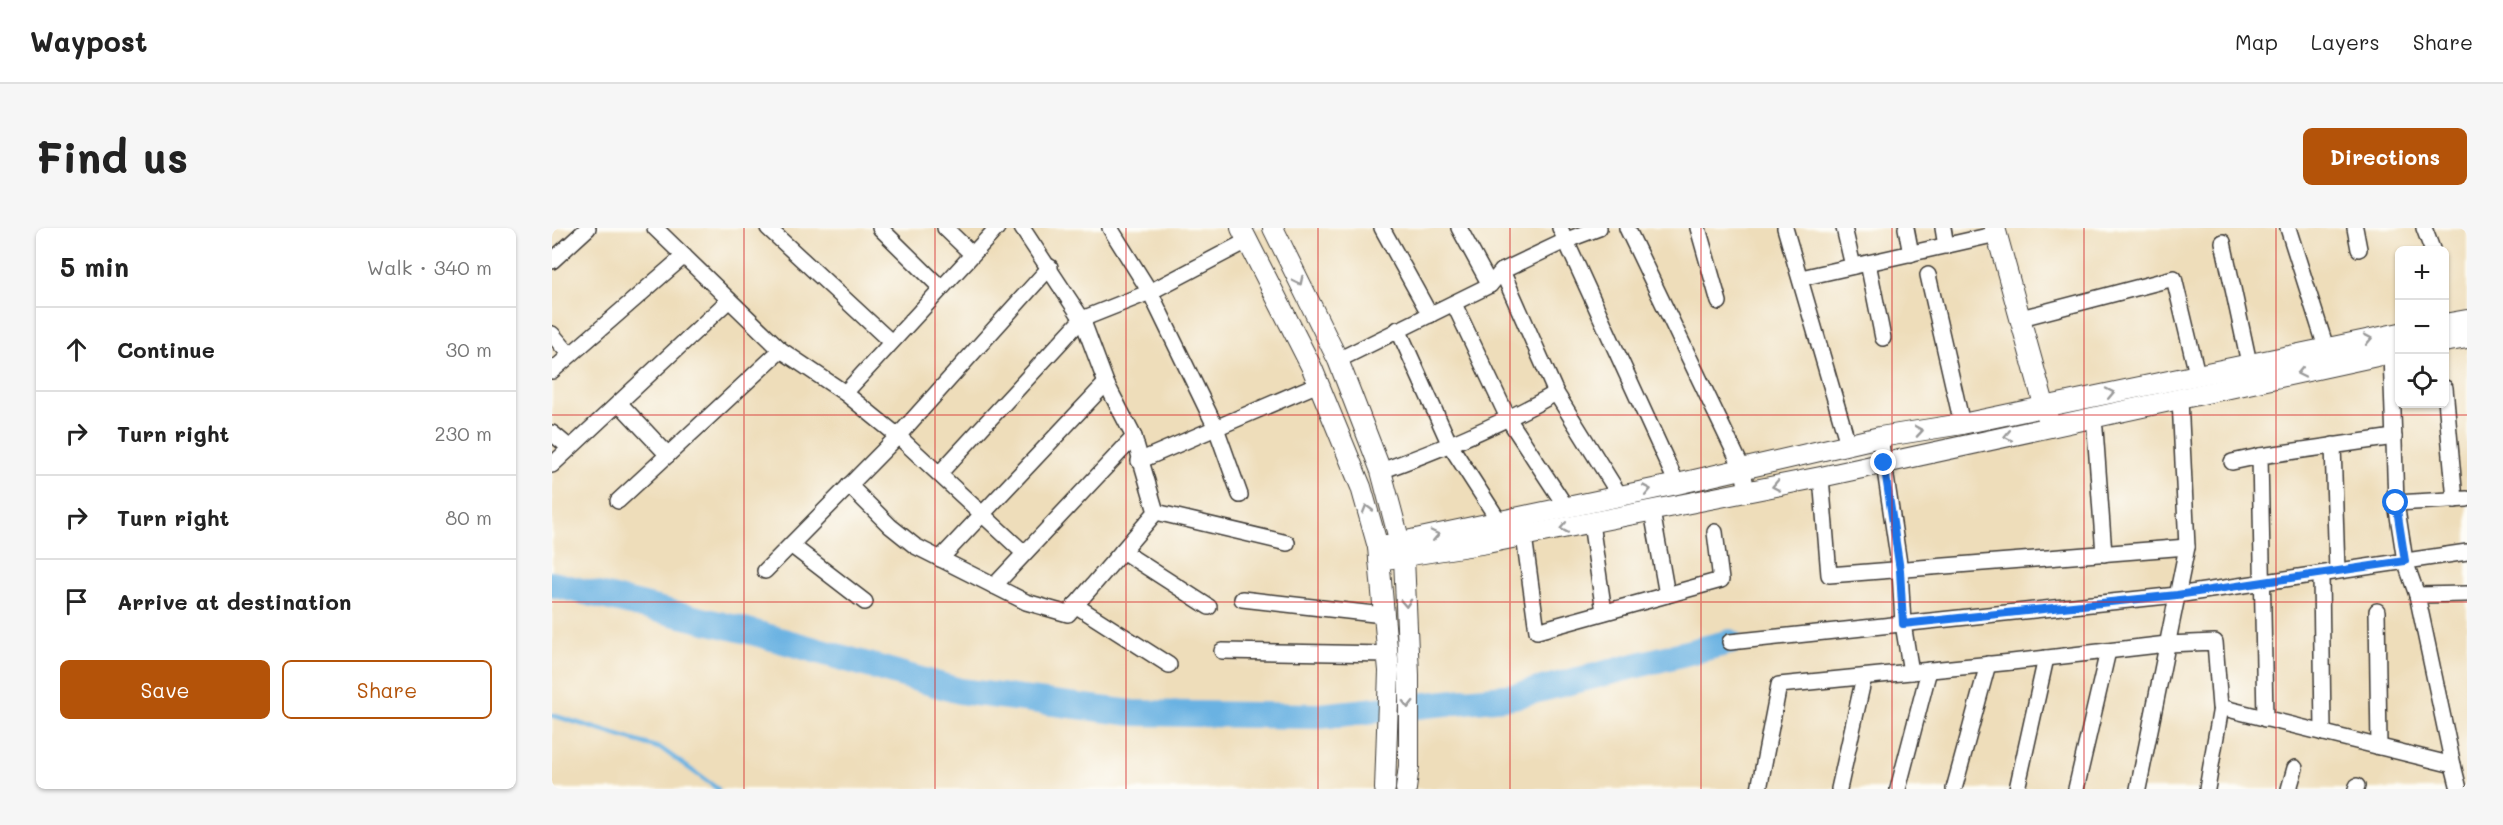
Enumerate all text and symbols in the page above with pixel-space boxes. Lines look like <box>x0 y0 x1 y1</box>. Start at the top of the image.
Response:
text: Waypost <box>30 23 147 59</box>
text: Map <box>2235 28 2278 55</box>
text: Layers <box>2311 28 2380 55</box>
text: Share <box>2413 28 2473 55</box>
button: Directions <box>2303 128 2467 185</box>
text: Find us <box>36 129 188 184</box>
map controls <box>2395 246 2449 408</box>
button: + <box>2395 246 2449 300</box>
text: 5 min <box>60 250 129 284</box>
text: Walk · 340 m <box>367 254 492 280</box>
one-way arrow <box>1291 274 1303 285</box>
button: − <box>2395 300 2449 354</box>
icon: ahead <box>60 333 93 366</box>
one-way arrow <box>2363 333 2373 346</box>
text: Continue <box>117 335 215 364</box>
text: 30 m <box>446 336 492 362</box>
button: locate <box>2395 354 2449 408</box>
one-way arrow <box>2297 365 2307 378</box>
one-way arrow <box>2105 387 2115 400</box>
icon: right <box>60 417 93 450</box>
text: Turn right <box>117 419 229 448</box>
text: 230 m <box>434 420 492 446</box>
one-way arrow <box>1915 425 1924 437</box>
one-way arrow <box>2003 429 2013 442</box>
route end <box>1870 449 1896 475</box>
one-way arrow <box>1772 479 1782 492</box>
one-way arrow <box>1641 484 1651 497</box>
route start <box>2382 489 2408 515</box>
icon: right <box>60 501 93 534</box>
text: Turn right <box>117 503 229 532</box>
text: 80 m <box>445 504 492 530</box>
one-way arrow <box>1362 504 1374 515</box>
one-way arrow <box>1560 521 1570 534</box>
one-way arrow <box>1430 529 1440 542</box>
icon: arrive <box>60 585 93 618</box>
text: Arrive at destination <box>117 587 352 616</box>
one-way arrow <box>1399 598 1412 607</box>
button: Save <box>60 660 270 719</box>
button: Share <box>282 660 492 719</box>
one-way arrow <box>1402 700 1415 709</box>

